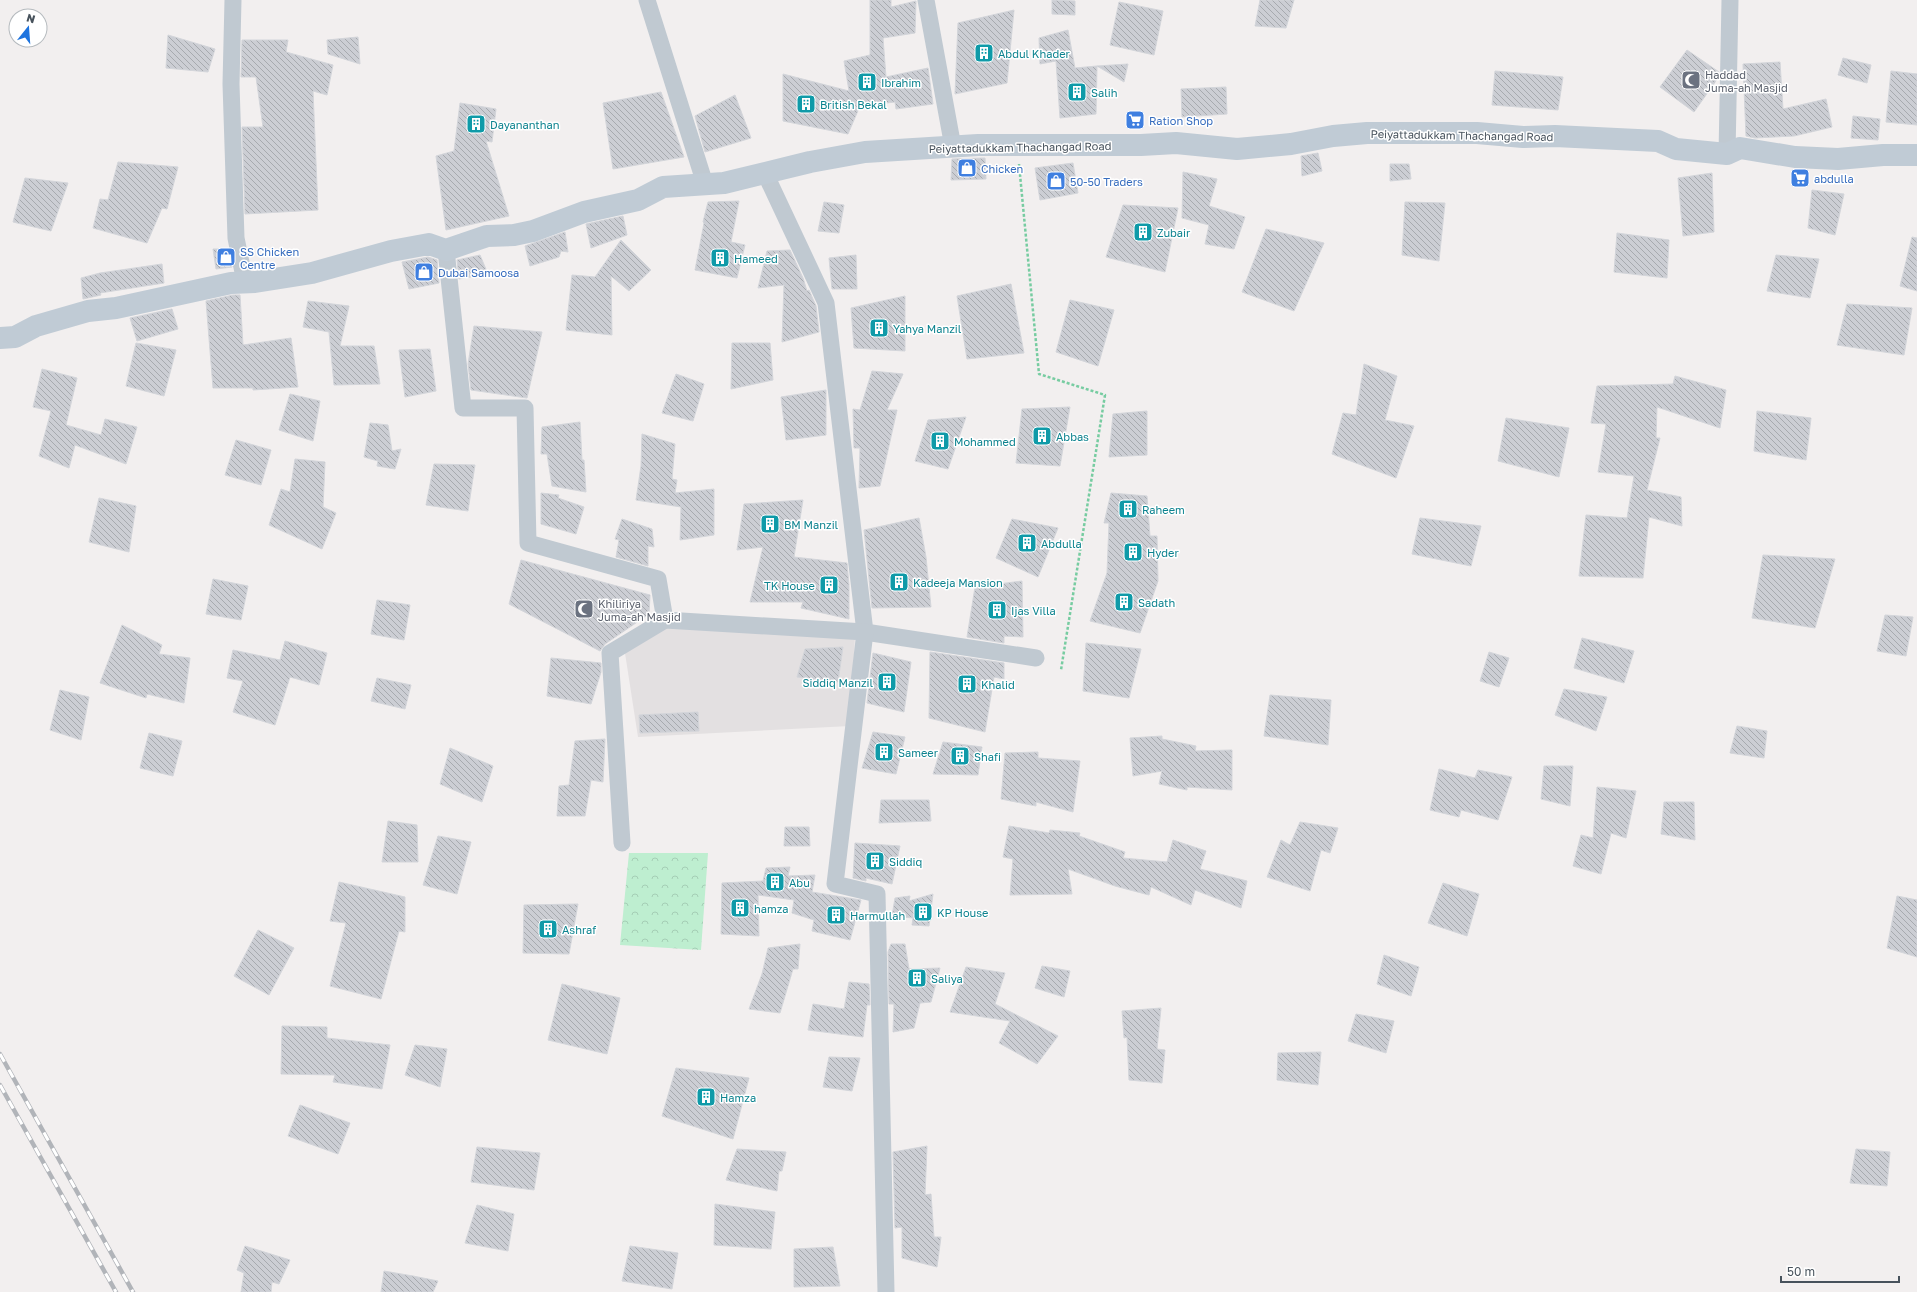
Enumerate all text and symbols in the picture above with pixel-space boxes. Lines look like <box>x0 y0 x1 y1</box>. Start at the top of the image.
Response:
north arrow <box>8 8 48 48</box>
text: N <box>25 11 37 25</box>
building icon: Abdul Khader <box>973 42 995 64</box>
place label: Abdul Khader <box>998 47 1071 60</box>
place label: Haddad Juma-ah Masjid <box>1705 68 1788 94</box>
mosque icon: Haddad Juma-ah Masjid <box>1680 69 1702 91</box>
building icon: Ibrahim <box>856 71 878 93</box>
place label: Ibrahim <box>881 76 921 89</box>
building icon: Salih <box>1066 81 1088 103</box>
place label: Salih <box>1091 86 1118 99</box>
building icon: British Bekal <box>795 93 817 115</box>
place label: British Bekal <box>820 98 887 111</box>
supermarket icon: Ration Shop <box>1124 109 1146 131</box>
building icon: Dayananthan <box>465 113 487 135</box>
place label: Ration Shop <box>1149 114 1213 127</box>
place label: Dayananthan <box>490 118 560 131</box>
street label: Peiyattadukkam Thachangad Road <box>1371 127 1553 143</box>
street label: Peiyattadukkam Thachangad Road <box>929 139 1111 155</box>
shop icon: Chicken <box>956 157 978 179</box>
place label: Chicken <box>981 162 1023 175</box>
supermarket icon: abdulla <box>1789 167 1811 189</box>
shop icon: 50-50 Traders <box>1045 170 1067 192</box>
place label: abdulla <box>1814 172 1854 185</box>
place label: 50-50 Traders <box>1070 175 1143 188</box>
building icon: Zubair <box>1132 221 1154 243</box>
place label: Zubair <box>1157 226 1191 239</box>
place label: SS Chicken Centre <box>240 245 299 271</box>
shop icon: SS Chicken Centre <box>215 246 237 268</box>
building icon: Hameed <box>709 247 731 269</box>
place label: Hameed <box>734 252 778 265</box>
shop icon: Dubai Samoosa <box>413 261 435 283</box>
place label: Dubai Samoosa <box>438 266 519 279</box>
building icon: Yahya Manzil <box>868 317 890 339</box>
place label: Yahya Manzil <box>893 322 962 335</box>
building icon: Abbas <box>1031 425 1053 447</box>
building icon: Mohammed <box>929 430 951 452</box>
place label: Abbas <box>1056 430 1089 443</box>
place label: Mohammed <box>954 435 1016 448</box>
building icon: Raheem <box>1117 498 1139 520</box>
place label: Raheem <box>1142 503 1185 516</box>
building icon: BM Manzil <box>759 513 781 535</box>
place label: BM Manzil <box>784 518 839 531</box>
building icon: Abdulla <box>1016 532 1038 554</box>
place label: Abdulla <box>1041 537 1082 550</box>
building icon: Hyder <box>1122 541 1144 563</box>
place label: Hyder <box>1147 546 1179 559</box>
building icon: Kadeeja Mansion <box>888 571 910 593</box>
building icon: TK House <box>818 574 840 596</box>
place label: Kadeeja Mansion <box>913 576 1003 589</box>
place label: TK House <box>764 579 815 592</box>
building icon: Sadath <box>1113 591 1135 613</box>
place label: Sadath <box>1138 596 1175 609</box>
place label: Khiliriya Juma-ah Masjid <box>598 597 681 623</box>
mosque icon: Khiliriya Juma-ah Masjid <box>573 598 595 620</box>
building icon: Ijas Villa <box>986 599 1008 621</box>
place label: Ijas Villa <box>1011 604 1056 617</box>
building icon: Siddiq Manzil <box>876 671 898 693</box>
building icon: Khalid <box>956 673 978 695</box>
place label: Siddiq Manzil <box>803 676 873 689</box>
place label: Khalid <box>981 678 1015 691</box>
building icon: Sameer <box>873 741 895 763</box>
building icon: Shafi <box>949 745 971 767</box>
place label: Sameer <box>898 746 939 759</box>
place label: Shafi <box>974 750 1001 763</box>
building icon: Siddiq <box>864 850 886 872</box>
place label: Siddiq <box>889 855 922 868</box>
building icon: Abu <box>764 871 786 893</box>
place label: Abu <box>789 876 810 889</box>
building icon: hamza <box>729 897 751 919</box>
building icon: KP House <box>912 901 934 923</box>
place label: hamza <box>754 902 789 915</box>
building icon: Harmullah <box>825 904 847 926</box>
place label: KP House <box>937 906 988 919</box>
place label: Harmullah <box>850 909 905 922</box>
building icon: Ashraf <box>537 918 559 940</box>
place label: Ashraf <box>562 923 596 936</box>
building icon: Saliya <box>906 967 928 989</box>
place label: Saliya <box>931 972 963 985</box>
building icon: Hamza <box>695 1086 717 1108</box>
place label: Hamza <box>720 1091 756 1104</box>
scale bar <box>1781 1258 1899 1284</box>
text: 50 m <box>1787 1264 1815 1279</box>

